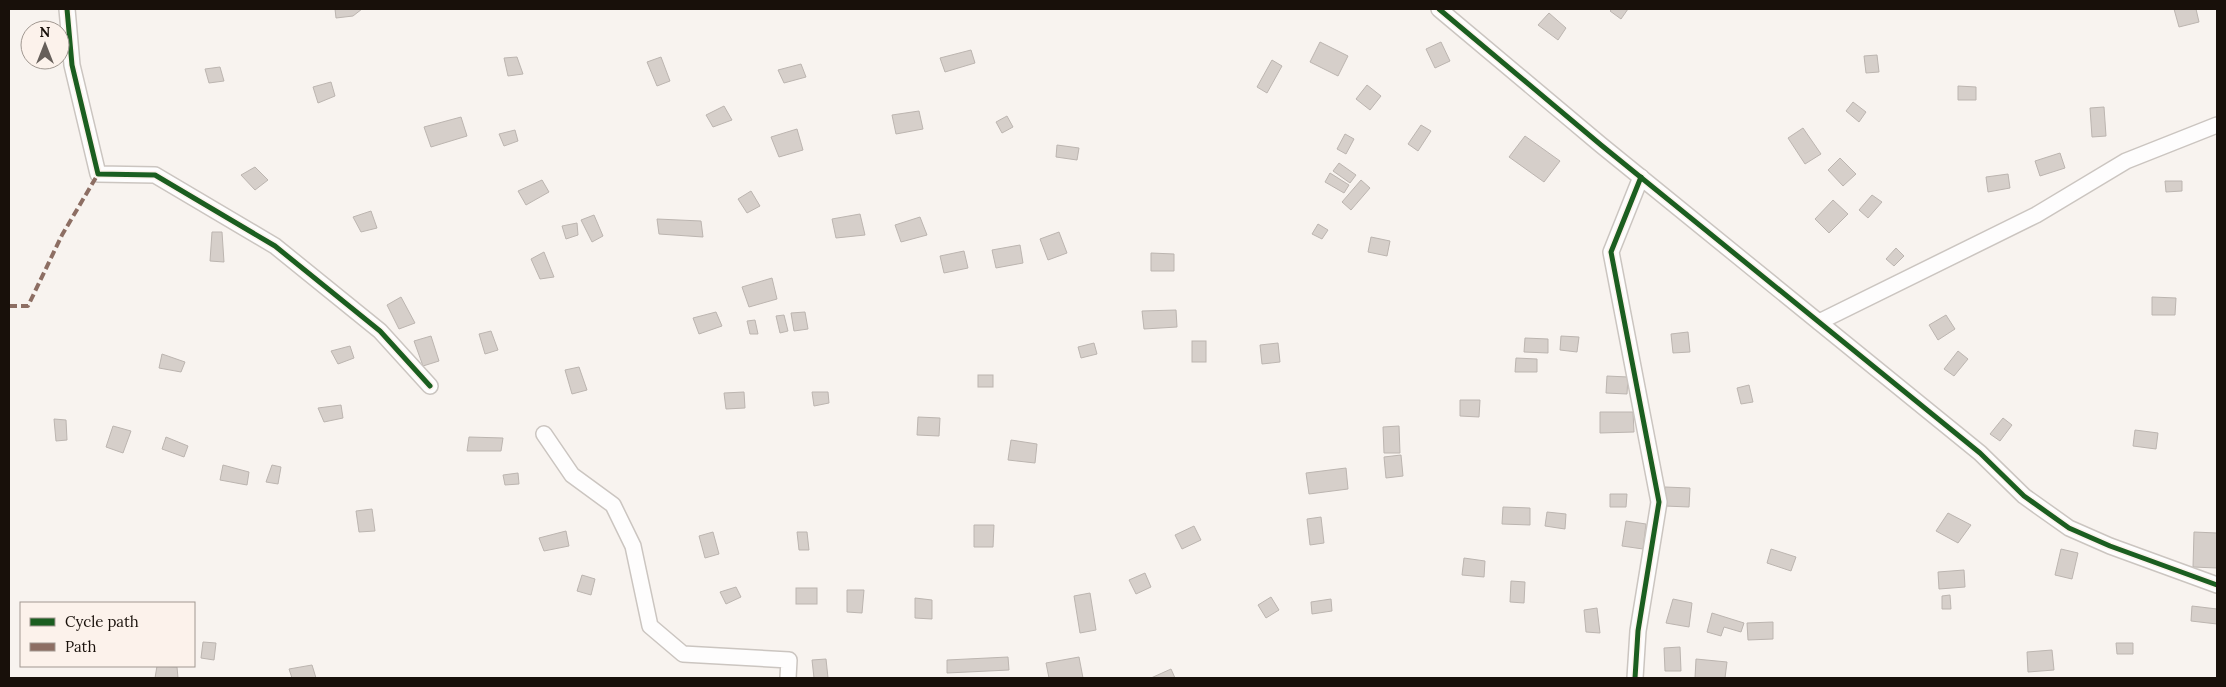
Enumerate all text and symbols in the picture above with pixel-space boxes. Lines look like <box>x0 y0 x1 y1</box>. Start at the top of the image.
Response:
north arrow <box>20 20 70 70</box>
text: N <box>40 23 51 41</box>
legend <box>20 602 195 667</box>
text: Cycle path <box>65 612 139 631</box>
text: Path <box>65 637 96 656</box>

